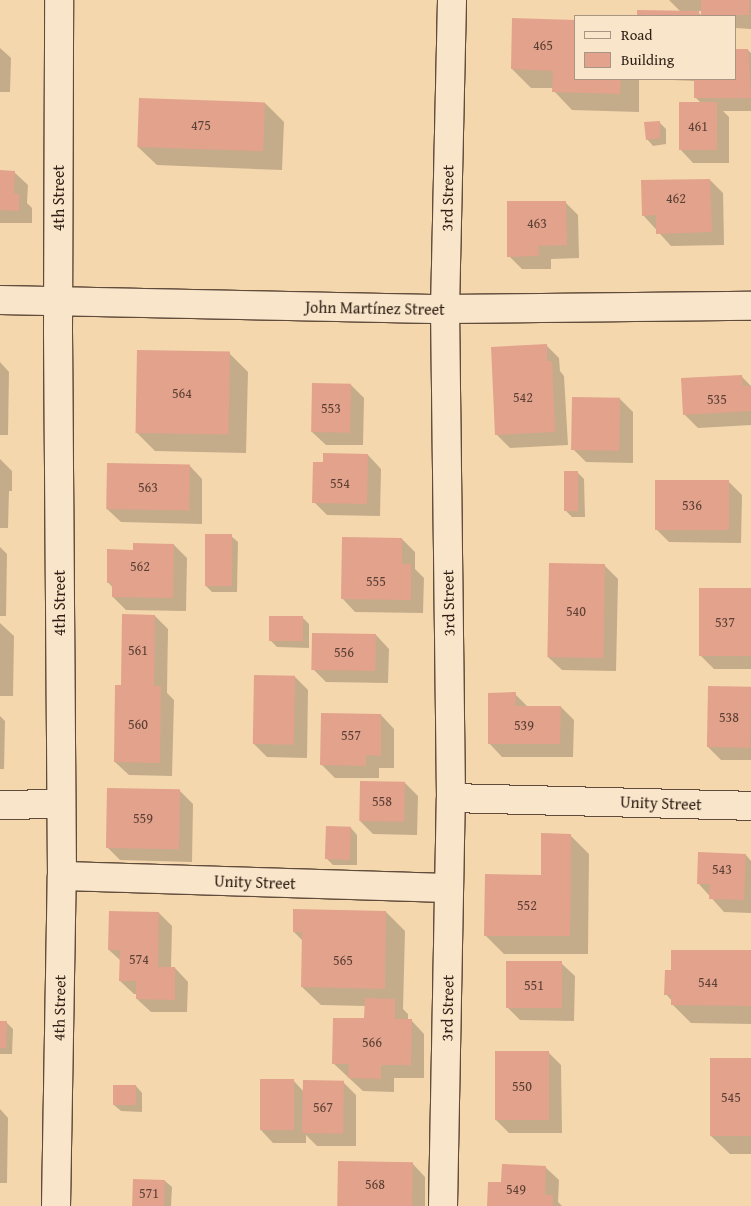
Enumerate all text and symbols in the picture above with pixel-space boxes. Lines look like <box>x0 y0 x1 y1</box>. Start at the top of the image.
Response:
legend <box>574 15 736 80</box>
text: Road <box>621 24 652 45</box>
house number: 465 <box>533 37 553 53</box>
text: Building <box>621 49 674 70</box>
house number: 475 <box>191 117 211 133</box>
house number: 461 <box>688 118 708 134</box>
street label: 3rd Street <box>437 164 457 232</box>
street label: 4th Street <box>48 165 68 231</box>
house number: 462 <box>666 190 686 206</box>
house number: 463 <box>527 215 547 231</box>
street label: John Martínez Street <box>305 297 445 319</box>
house number: 564 <box>172 385 192 401</box>
house number: 542 <box>513 389 533 405</box>
house number: 535 <box>707 391 727 407</box>
house number: 553 <box>321 400 341 416</box>
house number: 554 <box>330 475 350 491</box>
house number: 563 <box>138 479 158 495</box>
house number: 536 <box>682 497 702 513</box>
house number: 562 <box>130 558 150 574</box>
street label: 3rd Street <box>438 569 458 637</box>
street label: 4th Street <box>49 570 69 636</box>
house number: 555 <box>366 573 386 589</box>
house number: 540 <box>566 603 586 619</box>
house number: 537 <box>715 614 735 630</box>
house number: 561 <box>128 642 148 658</box>
house number: 556 <box>334 644 354 660</box>
house number: 538 <box>719 709 739 725</box>
house number: 560 <box>128 716 148 732</box>
house number: 539 <box>514 717 534 733</box>
house number: 557 <box>341 727 361 743</box>
street label: Unity Street <box>620 792 702 814</box>
house number: 558 <box>372 793 392 809</box>
house number: 559 <box>133 810 153 826</box>
house number: 543 <box>712 861 732 877</box>
street label: Unity Street <box>214 871 296 893</box>
house number: 552 <box>517 897 537 913</box>
house number: 574 <box>129 951 149 967</box>
house number: 565 <box>333 952 353 968</box>
street label: 3rd Street <box>437 974 457 1042</box>
house number: 544 <box>698 974 718 990</box>
street label: 4th Street <box>49 975 69 1041</box>
house number: 551 <box>524 977 544 993</box>
house number: 566 <box>362 1034 382 1050</box>
house number: 550 <box>512 1078 532 1094</box>
house number: 545 <box>721 1089 741 1105</box>
house number: 567 <box>313 1099 333 1115</box>
house number: 568 <box>365 1176 385 1192</box>
house number: 549 <box>506 1181 526 1197</box>
house number: 571 <box>139 1185 159 1201</box>

